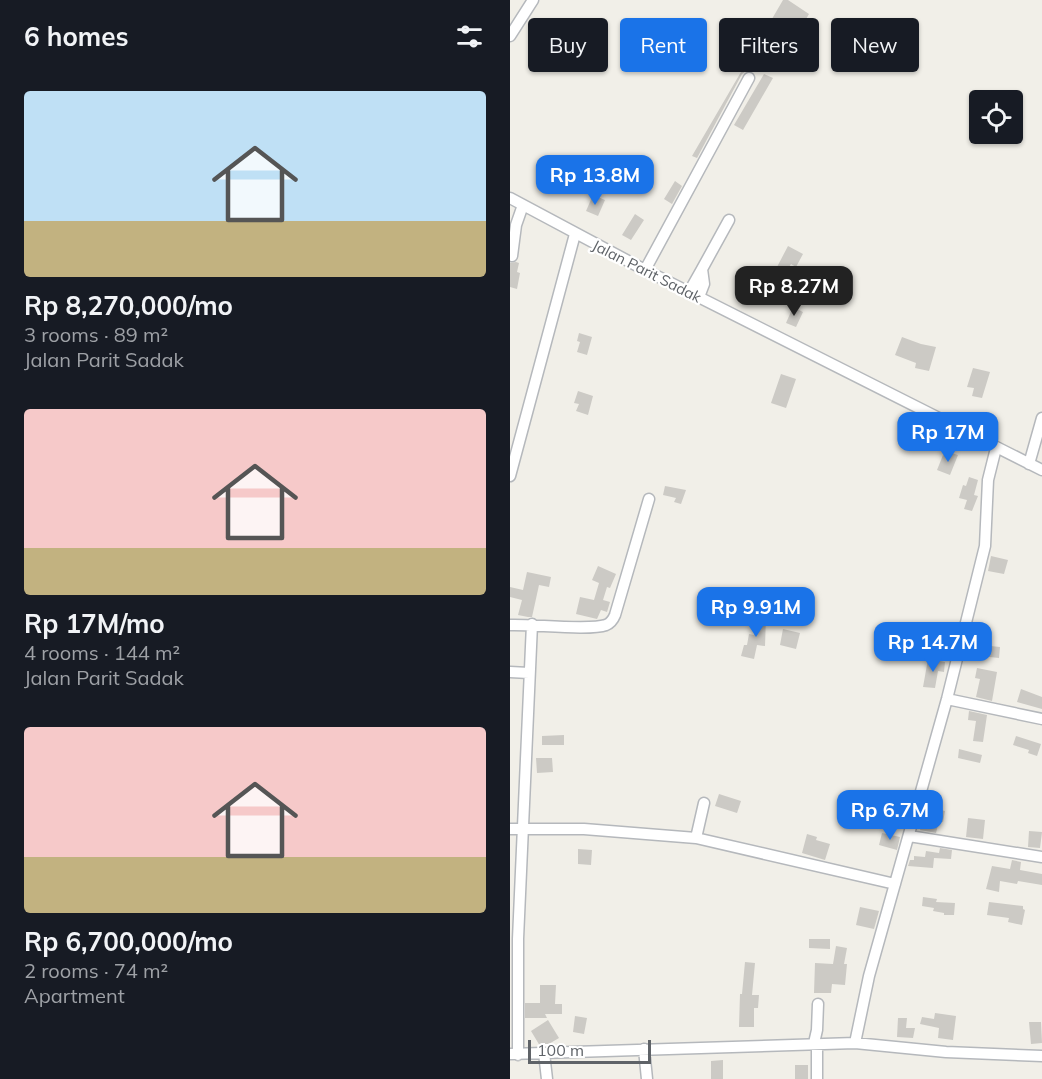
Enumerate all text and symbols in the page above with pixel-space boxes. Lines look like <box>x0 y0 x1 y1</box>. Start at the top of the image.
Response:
chip: Buy <box>528 18 608 72</box>
chip: Rent <box>620 18 707 72</box>
chip: Filters <box>719 18 819 72</box>
chip: New <box>831 18 919 72</box>
text: 6 homes <box>24 20 128 53</box>
icon: filters <box>453 20 486 53</box>
map controls <box>969 90 1023 144</box>
button: locate <box>969 90 1023 144</box>
icon: home <box>201 130 309 238</box>
pin: Rp 13.8M <box>533 155 657 206</box>
text: Rp 13.8M <box>550 162 640 187</box>
street label: Jalan Parit Sadak <box>589 235 705 307</box>
pin: Rp 8.27M <box>732 266 856 317</box>
text: Rp 8.27M <box>749 273 839 298</box>
text: Rp 8,270,000/mo <box>24 289 233 322</box>
text: 3 rooms · 89 m² <box>24 322 168 347</box>
text: Jalan Parit Sadak <box>24 347 184 372</box>
pin: Rp 17M <box>899 412 997 463</box>
text: Rp 17M <box>911 419 985 444</box>
icon: home <box>201 448 309 556</box>
pin: Rp 9.91M <box>694 587 818 638</box>
text: Rp 9.91M <box>711 594 801 619</box>
text: Rp 17M/mo <box>24 607 165 640</box>
pin: Rp 14.7M <box>871 622 995 673</box>
text: Rp 14.7M <box>888 629 978 654</box>
text: 4 rooms · 144 m² <box>24 640 180 665</box>
text: Jalan Parit Sadak <box>24 665 184 690</box>
icon: home <box>201 766 309 874</box>
pin: Rp 6.7M <box>835 790 945 841</box>
text: Rp 6.7M <box>851 797 929 822</box>
text: Rp 6,700,000/mo <box>24 925 233 958</box>
text: 2 rooms · 74 m² <box>24 958 168 983</box>
text: Apartment <box>24 983 125 1008</box>
scale bar <box>528 1037 651 1064</box>
text: 100 m <box>537 1040 584 1060</box>

